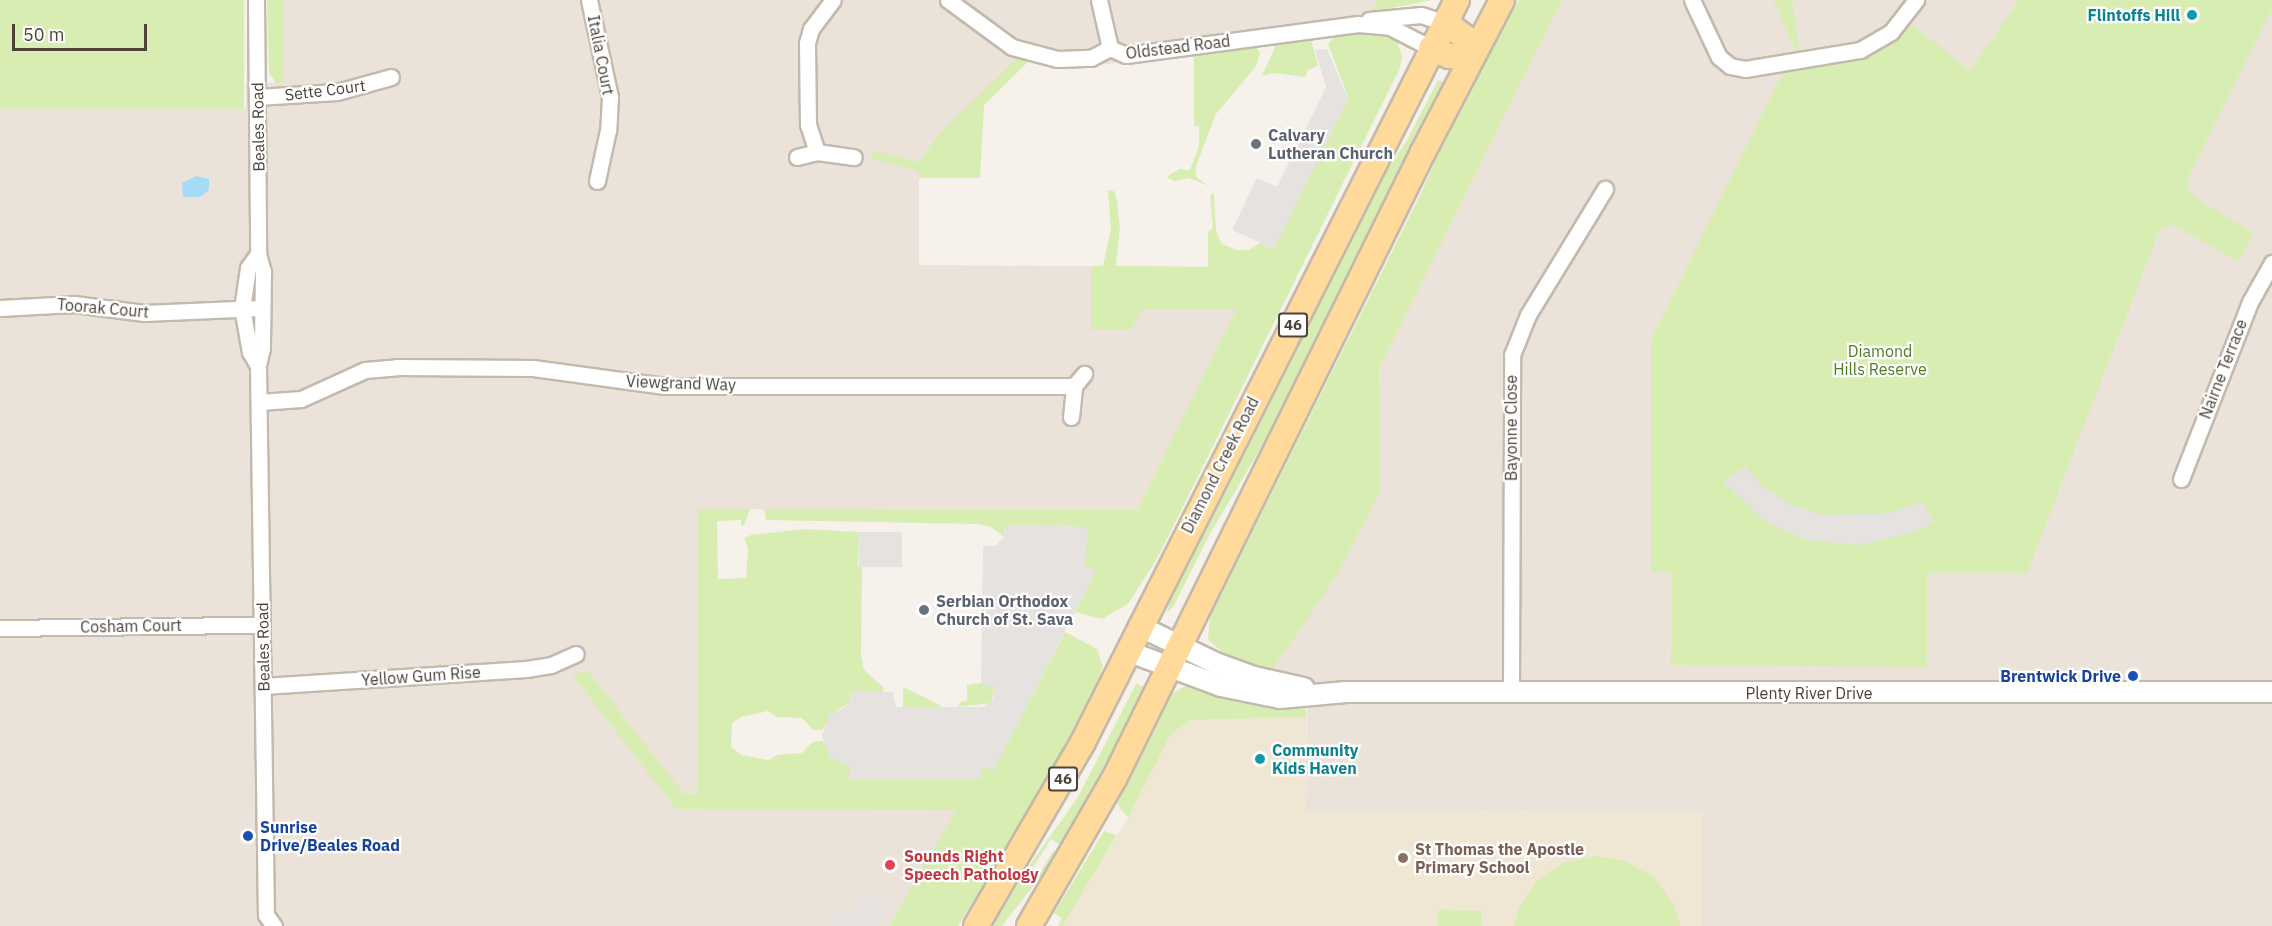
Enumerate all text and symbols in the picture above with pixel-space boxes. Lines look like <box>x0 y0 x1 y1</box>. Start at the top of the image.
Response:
place label: Flintoffs Hill <box>2088 5 2180 25</box>
marker: Flintoffs Hill <box>2185 8 2199 22</box>
scale bar <box>15 12 150 50</box>
street label: Italia Court <box>584 14 618 96</box>
text: 50 m <box>23 23 65 46</box>
street label: Oldstead Road <box>1125 31 1231 63</box>
street label: Sette Court <box>284 76 366 104</box>
street label: Beales Road <box>248 82 268 172</box>
place label: Calvary Lutheran Church <box>1268 125 1393 163</box>
marker: Calvary Lutheran Church <box>1249 137 1263 151</box>
street label: Toorak Court <box>56 294 150 322</box>
road number: 46 <box>1278 313 1308 337</box>
street label: Nairne Terrace <box>2195 316 2251 422</box>
park label: Diamond Hills Reserve <box>1833 341 1927 379</box>
street label: Viewgrand Way <box>626 371 736 395</box>
street label: Bayonne Close <box>1501 375 1521 481</box>
street label: Diamond Creek Road <box>1177 394 1263 536</box>
place label: Serbian Orthodox Church of St. Sava <box>936 591 1073 629</box>
street label: Beales Road <box>253 602 273 692</box>
marker: Serbian Orthodox Church of St. Sava <box>917 603 931 617</box>
street label: Cosham Court <box>80 616 182 636</box>
street label: Yellow Gum Rise <box>361 662 481 690</box>
place label: Brentwick Drive <box>2000 666 2121 686</box>
marker: Brentwick Drive <box>2126 669 2140 683</box>
street label: Plenty River Drive <box>1746 683 1872 703</box>
place label: Community Kids Haven <box>1272 740 1358 778</box>
marker: Community Kids Haven <box>1253 752 1267 766</box>
road number: 46 <box>1048 767 1078 791</box>
place label: Sunrise Drive/Beales Road <box>260 817 400 855</box>
marker: Sunrise Drive/Beales Road <box>241 829 255 843</box>
place label: St Thomas the Apostle Primary School <box>1415 839 1584 877</box>
place label: Sounds Right Speech Pathology <box>904 846 1039 884</box>
marker: St Thomas the Apostle Primary School <box>1396 851 1410 865</box>
marker: Sounds Right Speech Pathology <box>881 856 899 874</box>

